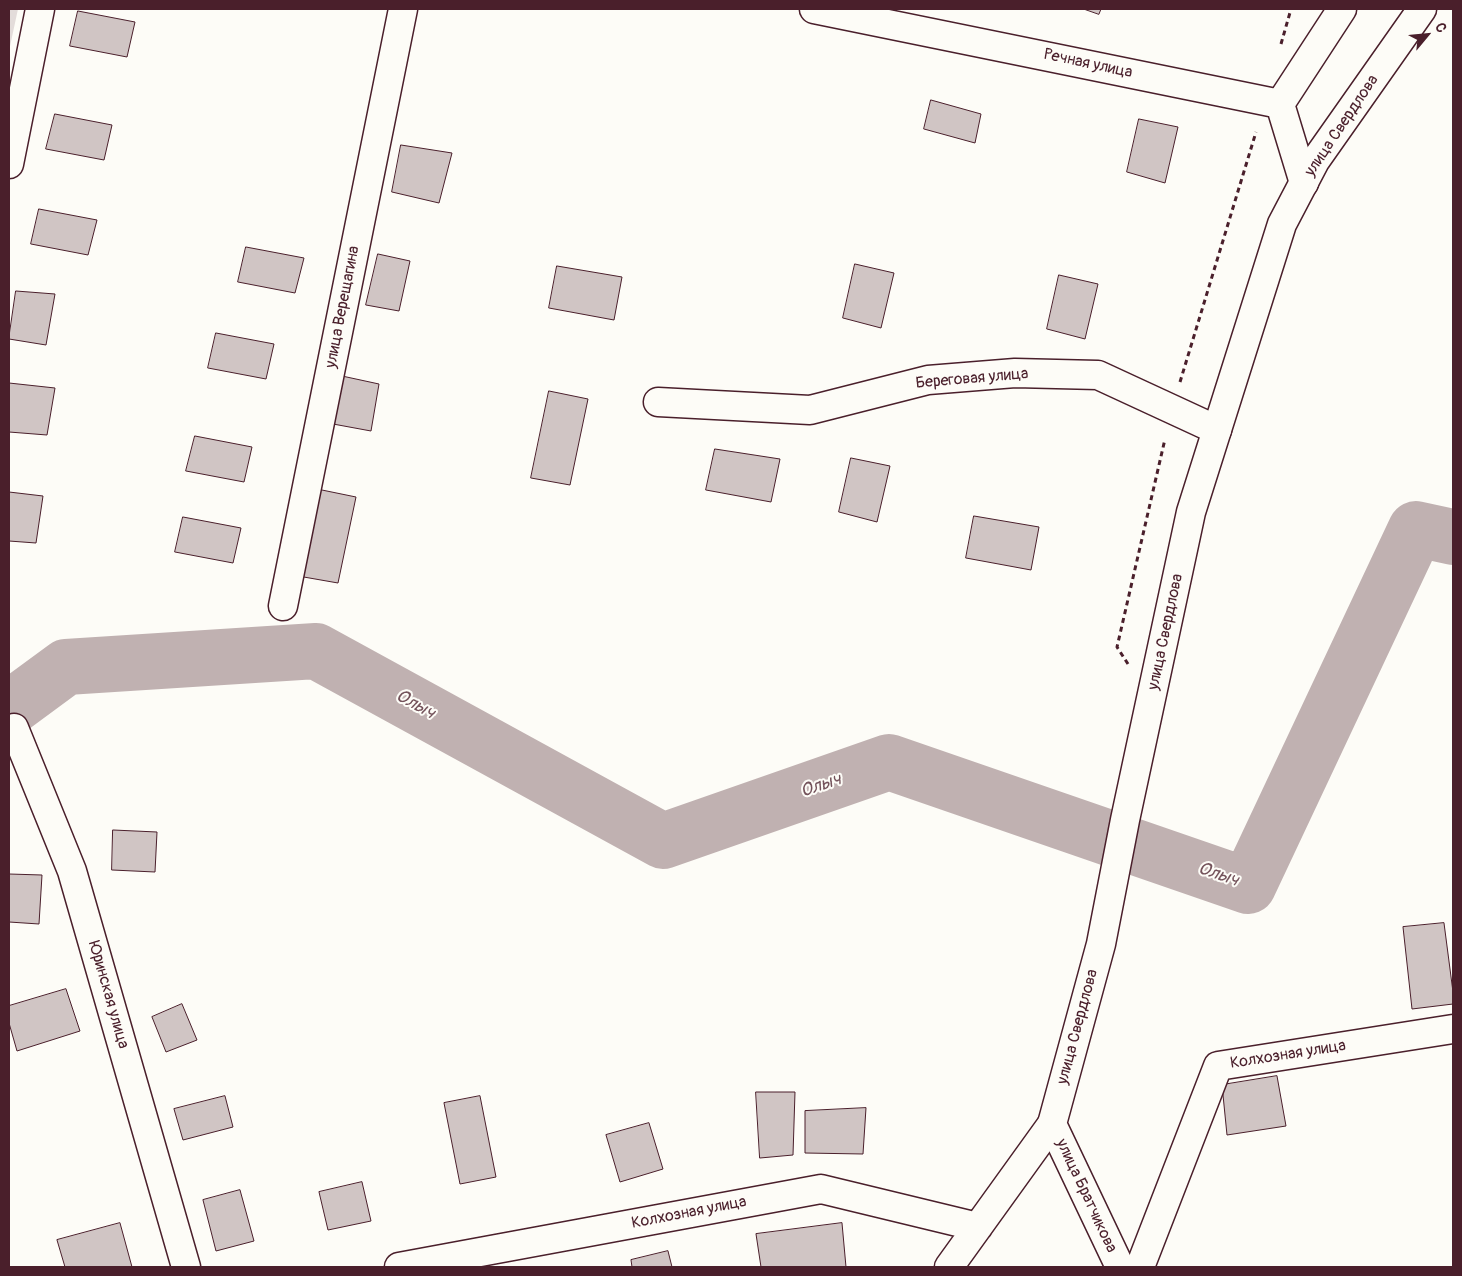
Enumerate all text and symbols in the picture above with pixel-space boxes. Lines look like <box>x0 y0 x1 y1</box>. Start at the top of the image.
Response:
north arrow <box>1402 10 1452 60</box>
text: С <box>1431 20 1450 36</box>
street label: Речная улица <box>1042 45 1134 83</box>
street label: улица Свердлова <box>1301 72 1383 180</box>
street label: улица Верещагина <box>322 244 364 370</box>
street label: Береговая улица <box>915 365 1029 393</box>
street label: улица Свердлова <box>1144 572 1188 692</box>
water label: Олыч <box>392 685 438 725</box>
water label: Олыч <box>798 769 844 803</box>
water label: Олыч <box>1195 858 1241 892</box>
street label: Юринская улица <box>83 939 133 1051</box>
street label: улица Свердлова <box>1053 967 1103 1087</box>
street label: Колхозная улица <box>1229 1036 1347 1074</box>
street label: улица Братчикова <box>1051 1136 1121 1256</box>
street label: Колхозная улица <box>630 1192 748 1234</box>

